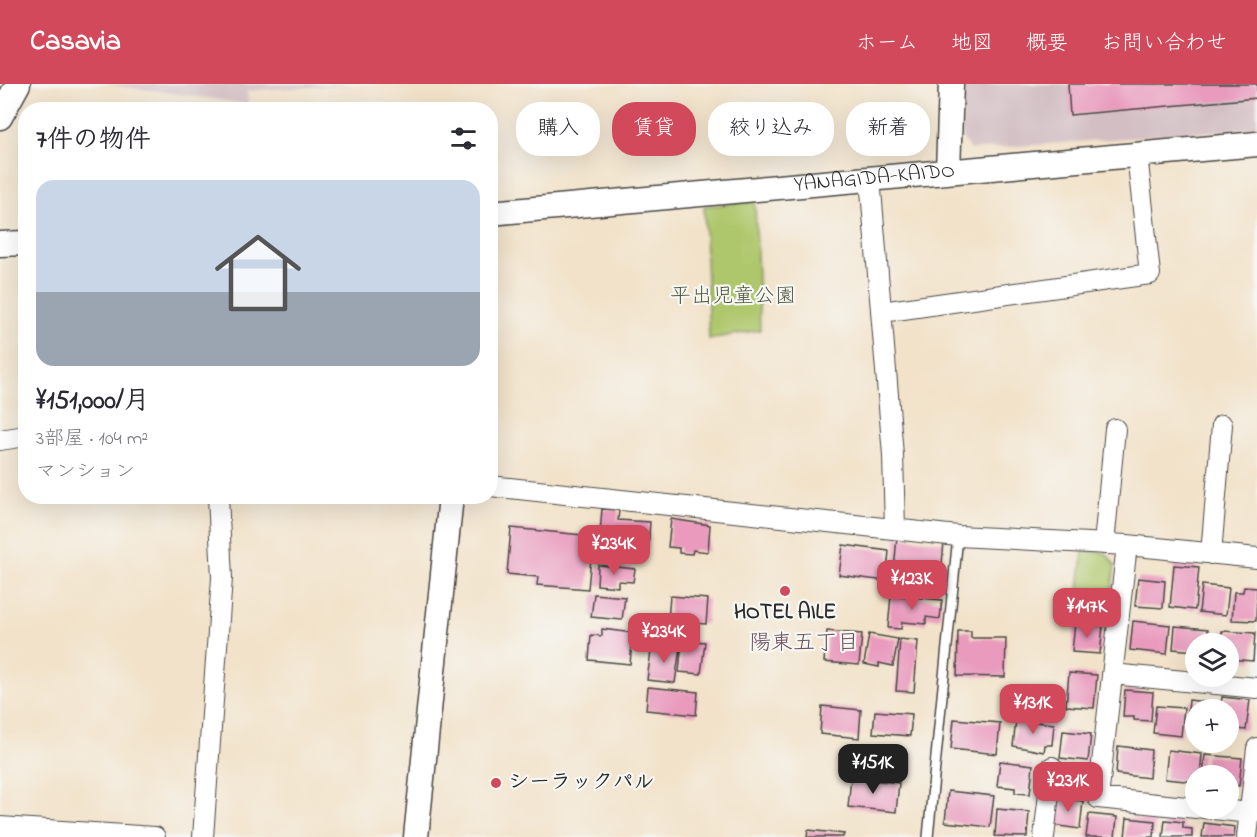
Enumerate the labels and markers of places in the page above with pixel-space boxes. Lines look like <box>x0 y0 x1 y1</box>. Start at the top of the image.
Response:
pin: ¥234K <box>572 525 656 576</box>
pin: ¥123K <box>870 560 954 611</box>
marker: HOTEL AILE <box>778 584 792 598</box>
pin: ¥147K <box>1045 588 1129 639</box>
place label: HOTEL AILE <box>734 598 836 628</box>
pin: ¥234K <box>622 613 706 664</box>
pin: ¥131K <box>991 684 1075 735</box>
pin: ¥151K <box>831 744 915 795</box>
pin: ¥231K <box>1026 762 1110 813</box>
place label: シーラックパル <box>508 768 655 798</box>
marker: シーラックパル <box>489 776 503 790</box>

